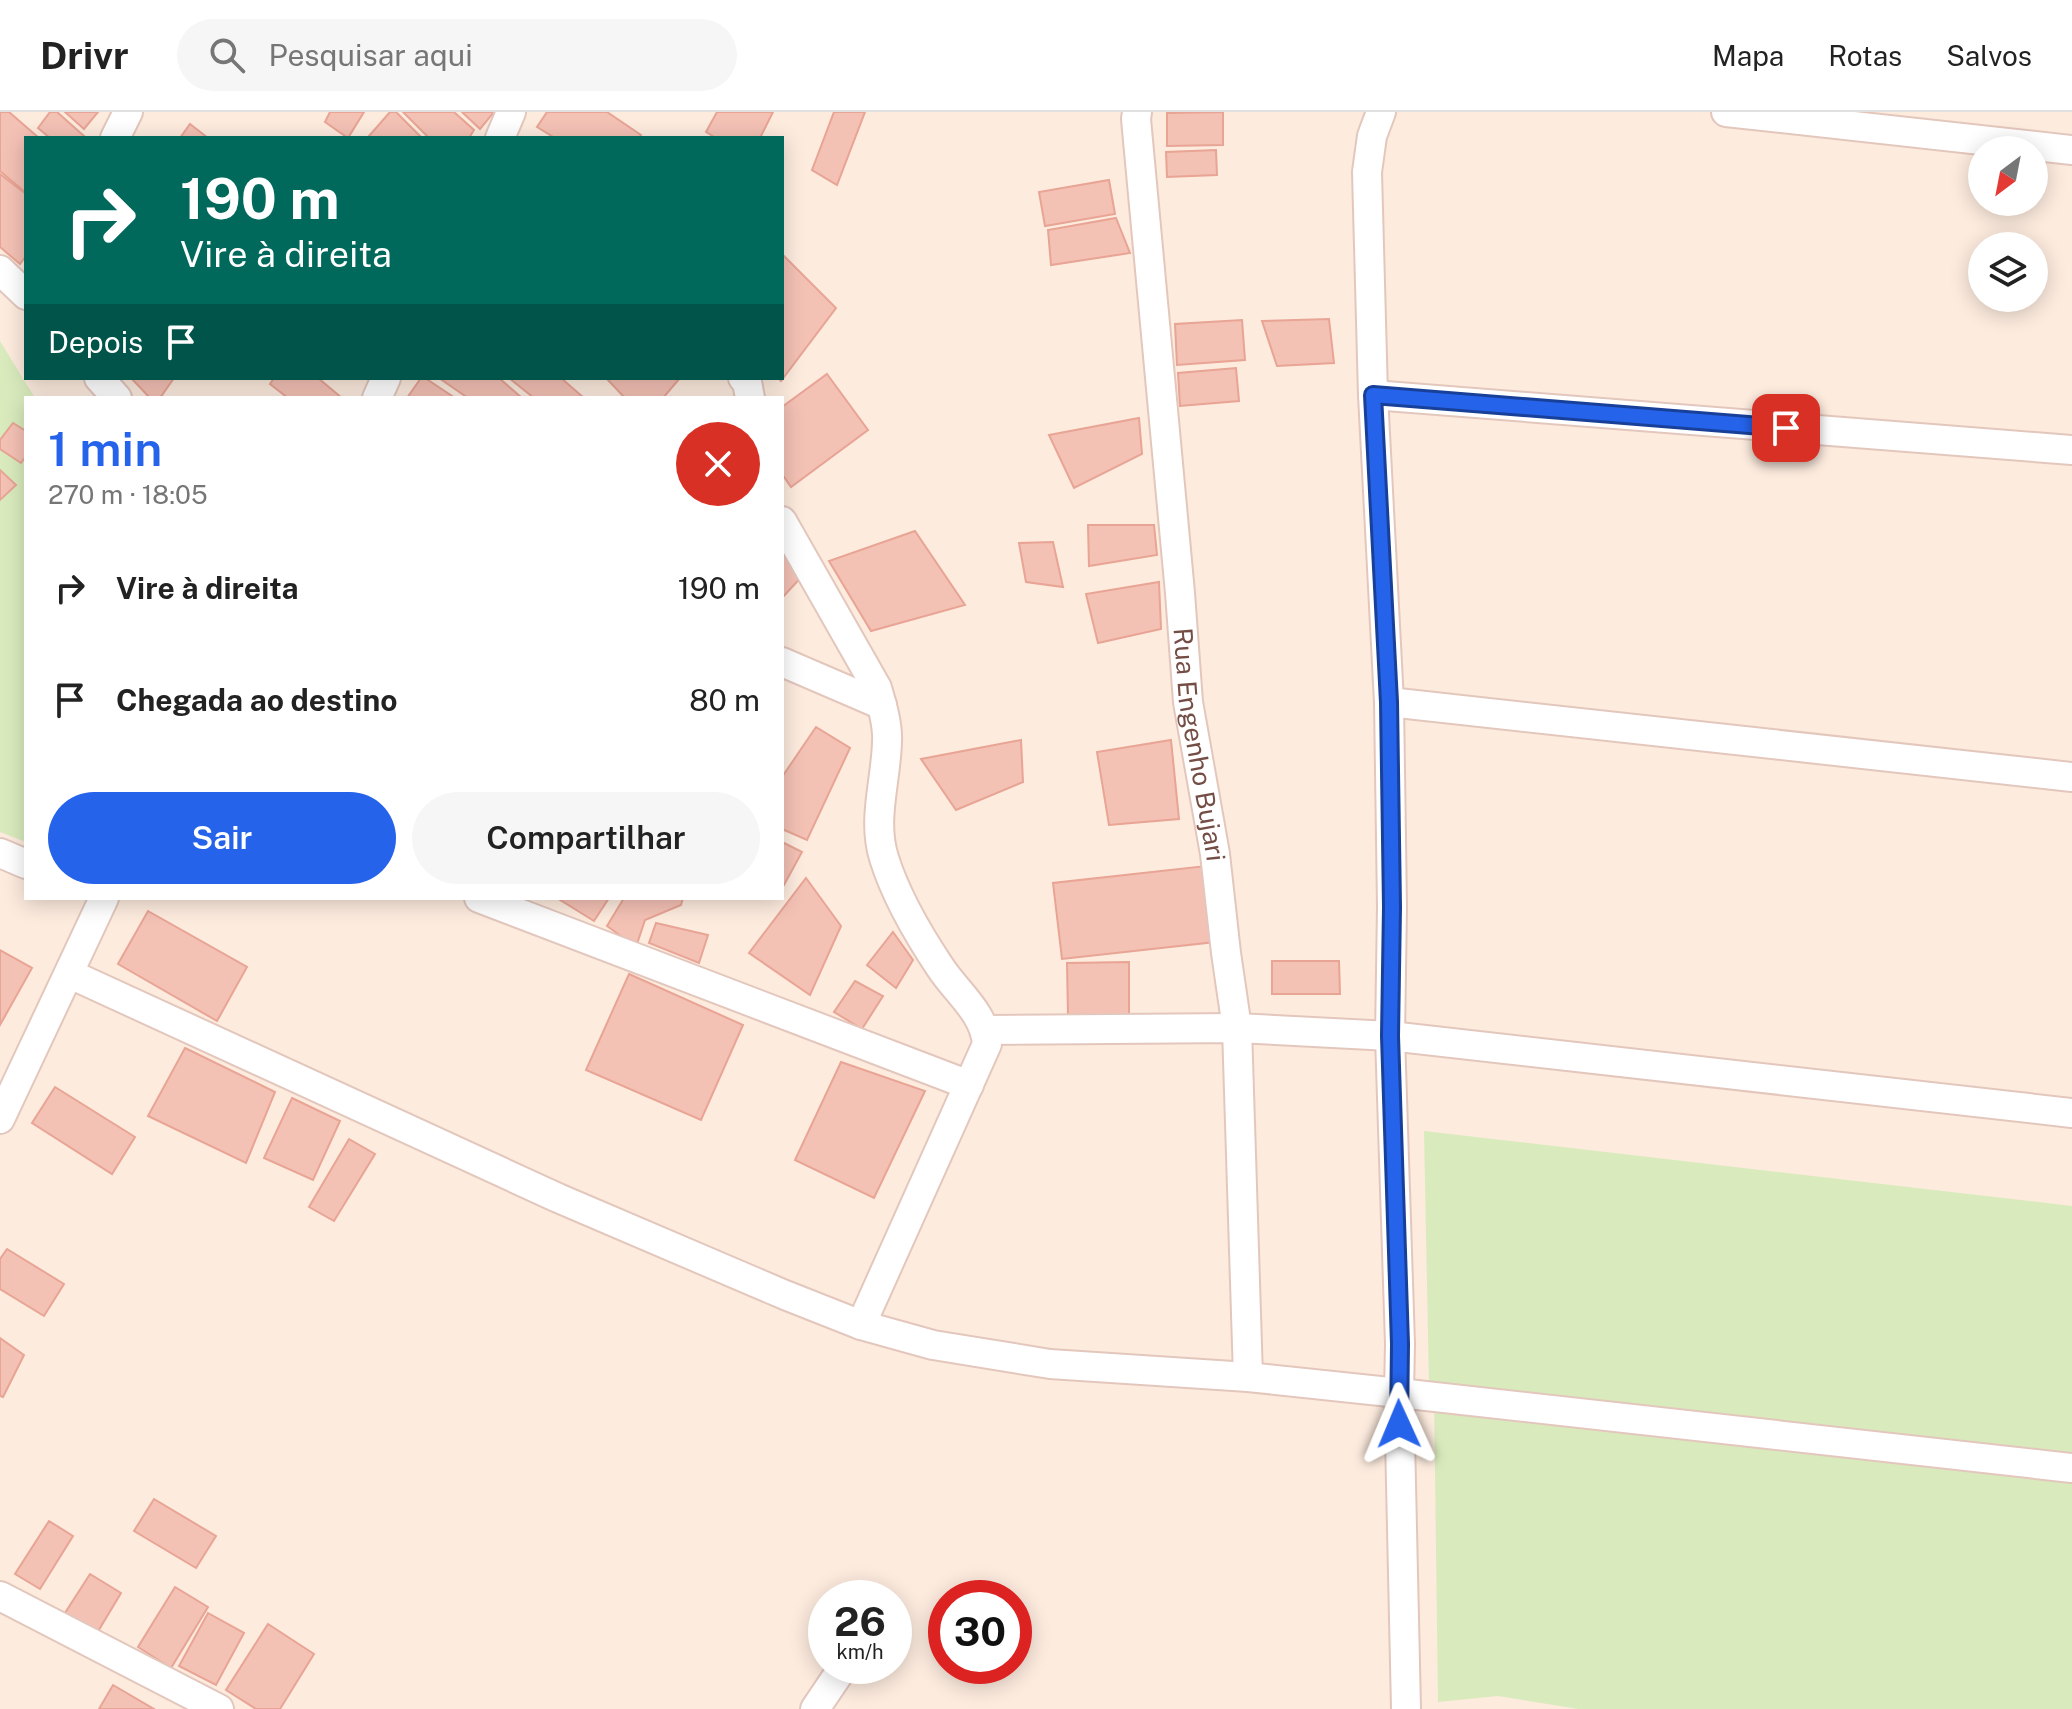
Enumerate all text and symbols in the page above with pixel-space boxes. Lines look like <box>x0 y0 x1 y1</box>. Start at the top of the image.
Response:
search box <box>177 19 737 91</box>
text: Drivr <box>40 33 129 78</box>
icon: search <box>205 33 249 77</box>
text: Pesquisar aqui <box>269 37 473 73</box>
text: Mapa <box>1712 39 1784 72</box>
text: Rotas <box>1828 39 1902 72</box>
text: Salvos <box>1946 39 2032 72</box>
north arrow <box>1968 136 2048 216</box>
map controls <box>1968 136 2048 312</box>
text: 190 m <box>180 166 340 232</box>
icon: right <box>48 168 152 272</box>
button: layers <box>1968 232 2048 312</box>
text: Vire à direita <box>180 233 392 275</box>
icon: arrive <box>159 320 203 364</box>
text: Depois <box>48 324 143 360</box>
pin <box>1752 394 1820 462</box>
icon: arrive <box>1764 406 1808 450</box>
text: 1 min <box>48 420 162 477</box>
button: close <box>676 422 760 506</box>
text: 270 m · 18:05 <box>48 479 208 510</box>
icon: right <box>48 566 92 610</box>
text: Vire à direita <box>116 570 299 606</box>
text: 190 m <box>678 570 760 606</box>
street label: Rua Engenho Bujari <box>1168 627 1232 863</box>
icon: arrive <box>48 678 92 722</box>
text: Chegada ao destino <box>116 682 397 718</box>
text: 80 m <box>689 682 760 718</box>
button: Sair <box>48 792 396 884</box>
button: Compartilhar <box>412 792 760 884</box>
position arrow <box>1357 1382 1441 1466</box>
speed limit sign: 30 <box>928 1580 1032 1684</box>
text: 26 <box>834 1598 886 1645</box>
text: km/h <box>836 1640 884 1664</box>

